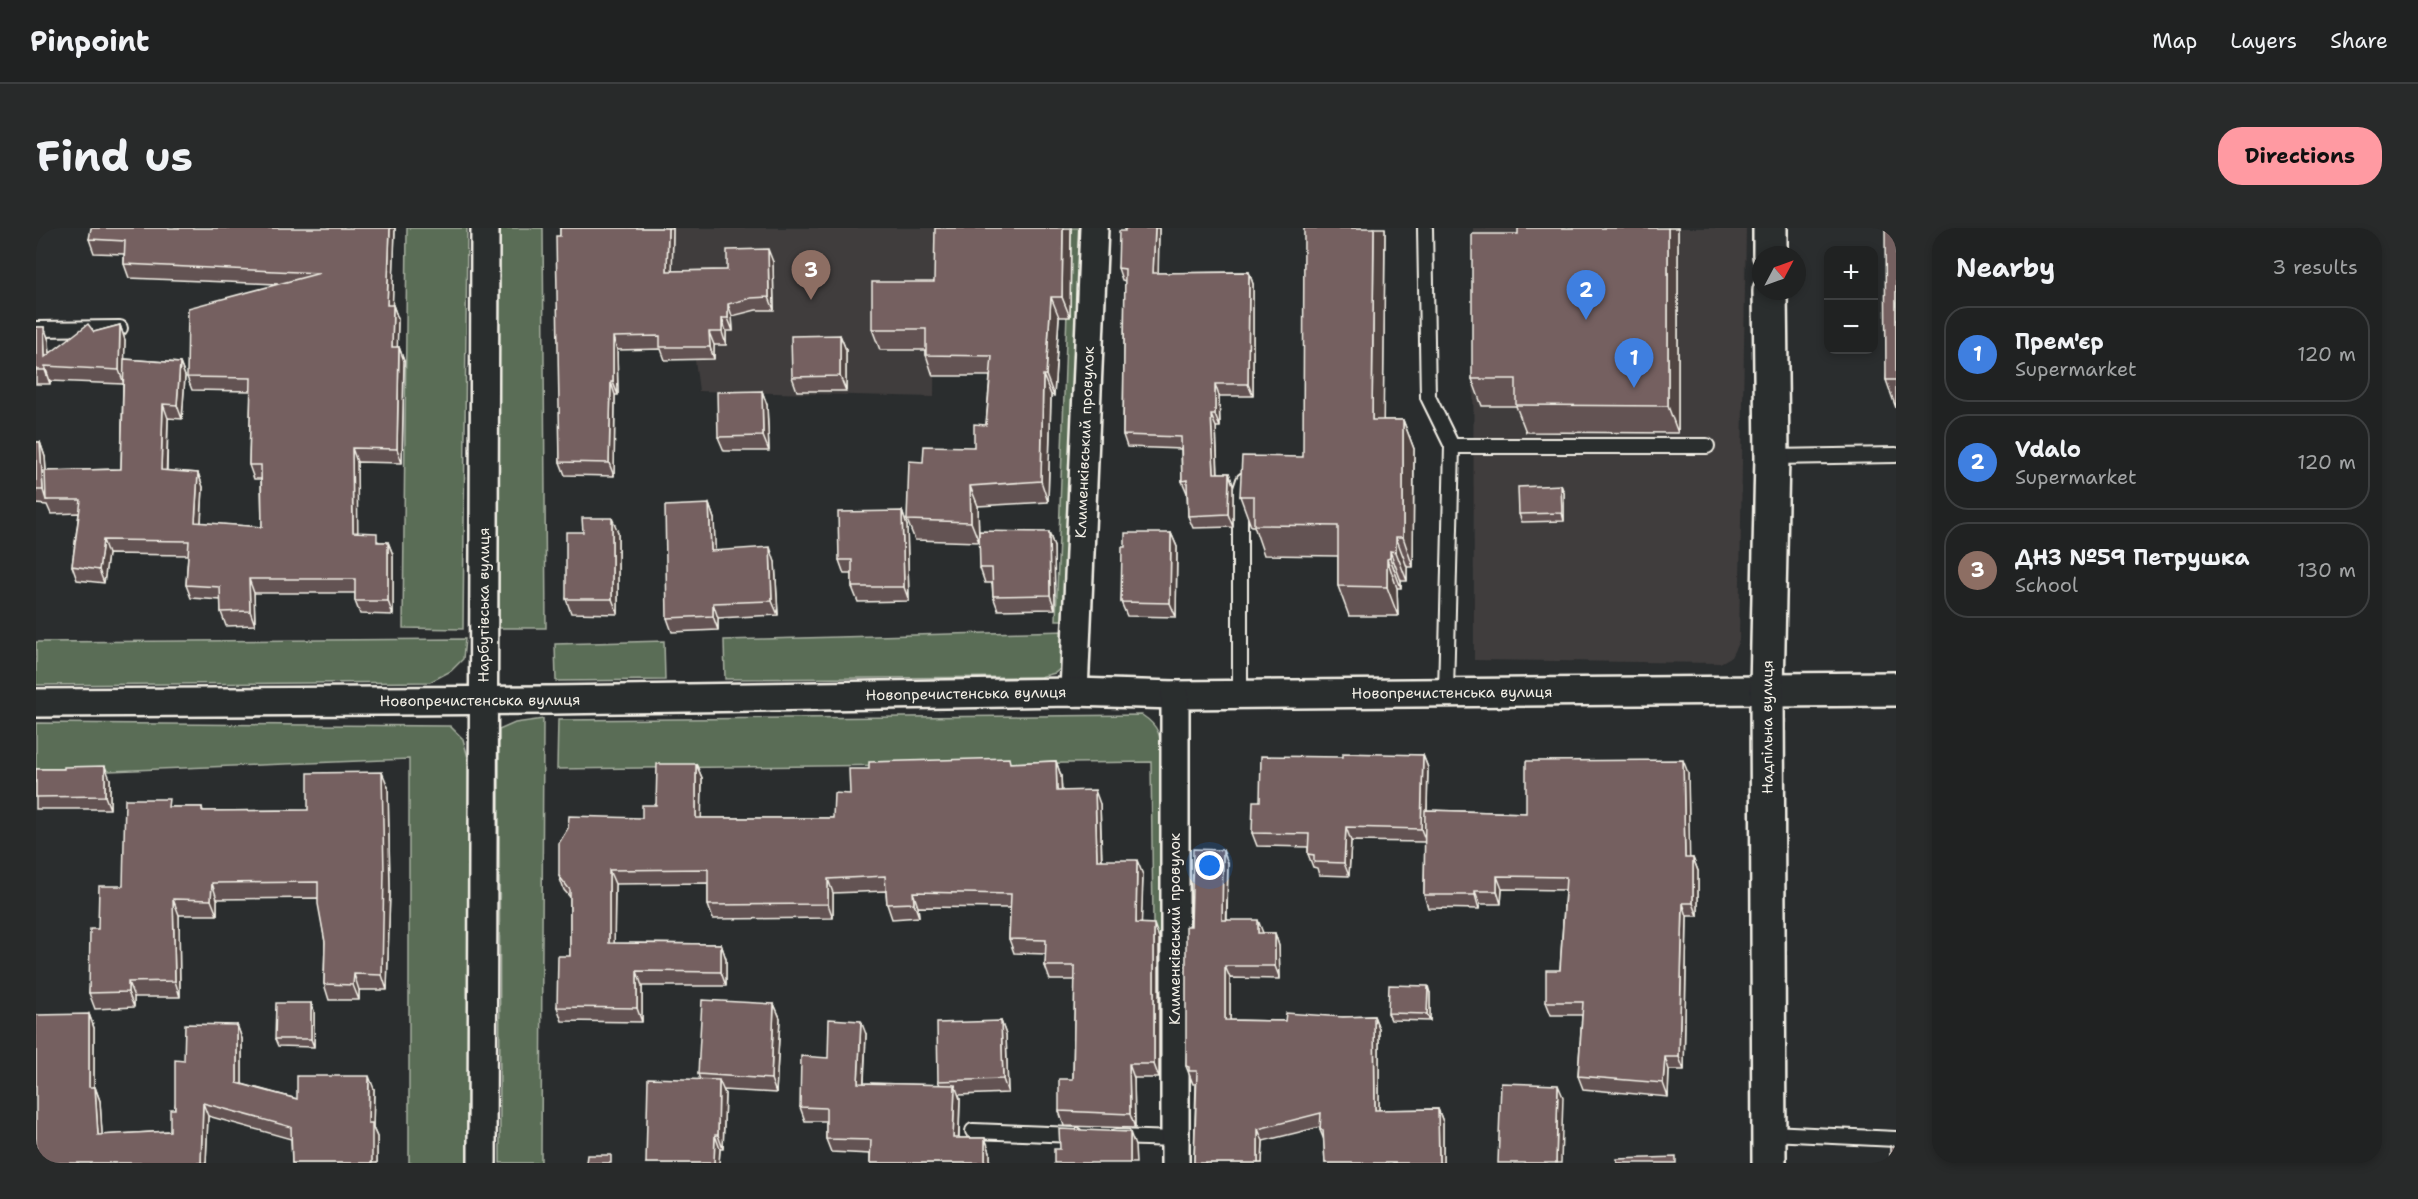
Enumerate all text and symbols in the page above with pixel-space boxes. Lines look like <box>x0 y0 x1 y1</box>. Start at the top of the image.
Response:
text: Pinpoint <box>30 22 149 60</box>
text: Map <box>2152 27 2197 55</box>
text: Layers <box>2230 27 2297 55</box>
text: Share <box>2330 27 2388 55</box>
button: Directions <box>2218 127 2382 185</box>
text: Find us <box>36 128 193 184</box>
north arrow <box>1752 246 1806 300</box>
map controls <box>1824 246 1878 354</box>
button: + <box>1824 246 1878 300</box>
pin: 3 <box>792 250 830 300</box>
text: Nearby <box>1956 250 2055 285</box>
text: 3 results <box>2272 254 2358 280</box>
pin: 2 <box>1566 270 1606 320</box>
button: − <box>1824 300 1878 354</box>
text: Прем'єр <box>2015 327 2104 356</box>
pin: 1 <box>1614 338 1654 388</box>
text: 1 <box>1973 341 1982 367</box>
text: 120 m <box>2297 341 2356 367</box>
street label: Клименківський провулок <box>1071 346 1099 539</box>
text: Supermarket <box>2015 356 2137 382</box>
text: Vdalo <box>2015 435 2081 464</box>
text: 2 <box>1971 449 1985 475</box>
text: 120 m <box>2297 449 2356 475</box>
text: Supermarket <box>2015 464 2137 490</box>
street label: Нарбутівська вулиця <box>474 527 494 683</box>
text: ДНЗ №59 Петрушка <box>2015 543 2250 572</box>
text: 3 <box>1971 557 1985 583</box>
text: 130 m <box>2297 557 2356 583</box>
text: School <box>2015 572 2078 598</box>
street label: Надпільна вулиця <box>1757 660 1778 794</box>
street label: Новопречистенська вулиця <box>865 682 1067 705</box>
street label: Новопречистенська вулиця <box>1351 682 1552 704</box>
street label: Новопречистенська вулиця <box>379 690 581 711</box>
street label: Клименківський провулок <box>1165 833 1185 1025</box>
your location <box>1195 851 1224 880</box>

